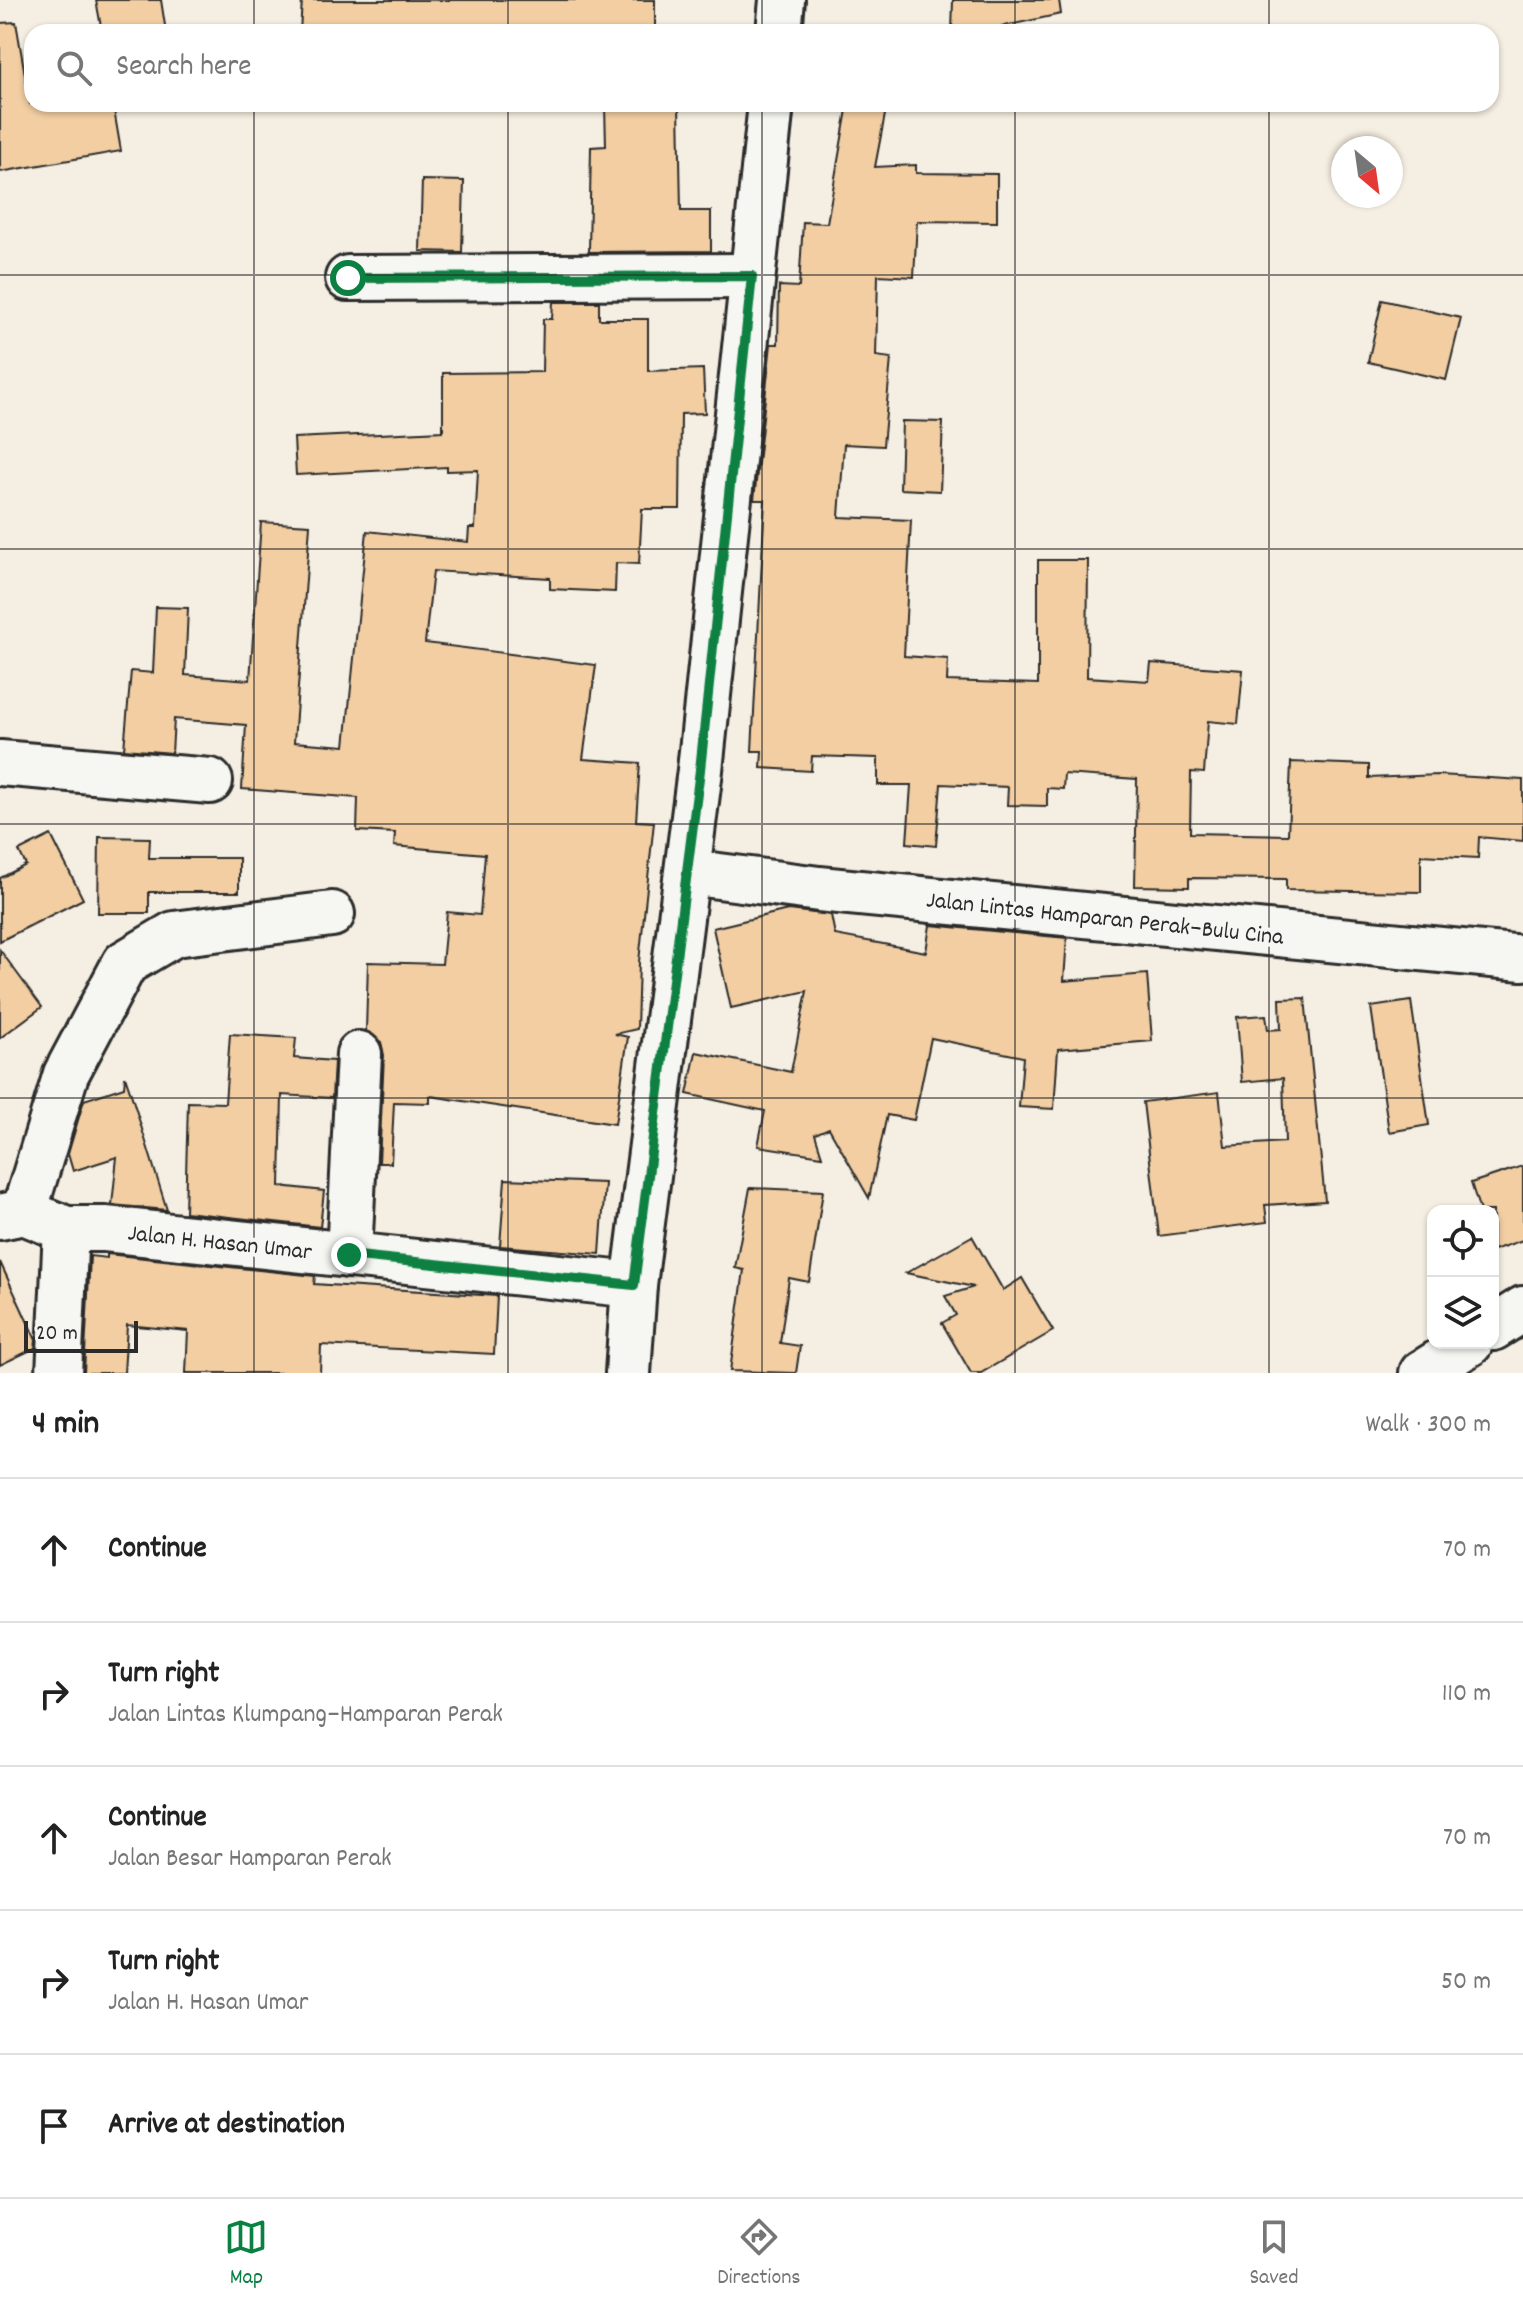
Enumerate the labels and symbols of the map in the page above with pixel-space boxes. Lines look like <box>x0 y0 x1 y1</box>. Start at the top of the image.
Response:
north arrow <box>1331 136 1403 208</box>
route start <box>330 260 366 296</box>
street label: Jalan Lintas Hamparan Perak–Bulu Cina <box>924 884 1286 956</box>
street label: Jalan H. Hasan Umar <box>126 1217 314 1271</box>
route end <box>331 1237 367 1273</box>
scale bar <box>24 1317 138 1353</box>

